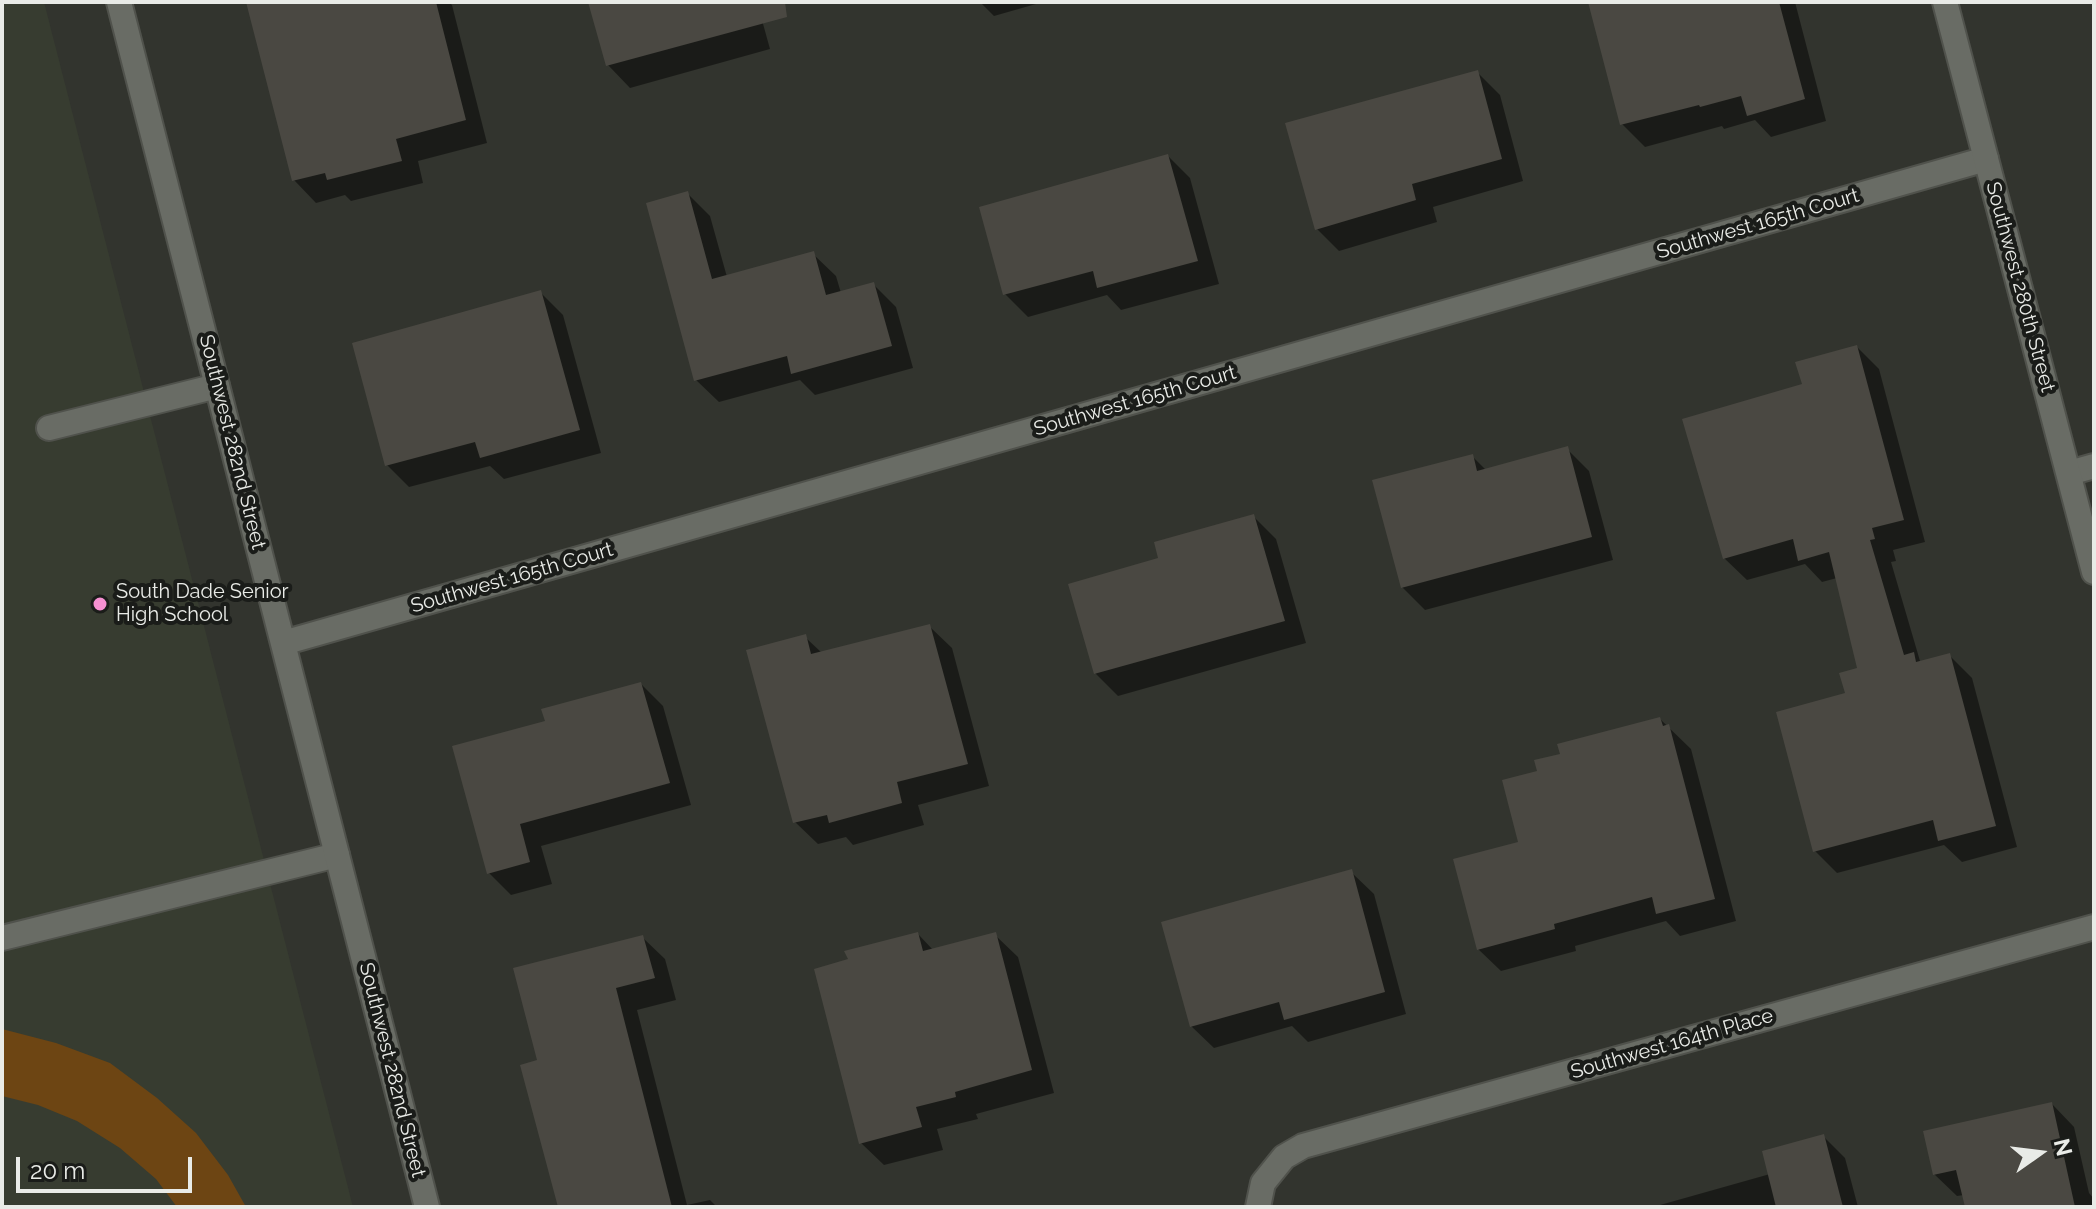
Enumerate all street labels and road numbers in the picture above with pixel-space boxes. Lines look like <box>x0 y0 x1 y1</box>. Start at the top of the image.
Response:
street label: Southwest 280th Street <box>1980 179 2060 395</box>
street label: Southwest 165th Court <box>1654 184 1862 264</box>
street label: Southwest 282nd Street <box>194 332 270 552</box>
street label: Southwest 165th Court <box>1031 361 1239 441</box>
street label: Southwest 165th Court <box>408 538 616 618</box>
street label: Southwest 282nd Street <box>354 960 430 1180</box>
street label: Southwest 164th Place <box>1568 1004 1776 1084</box>

